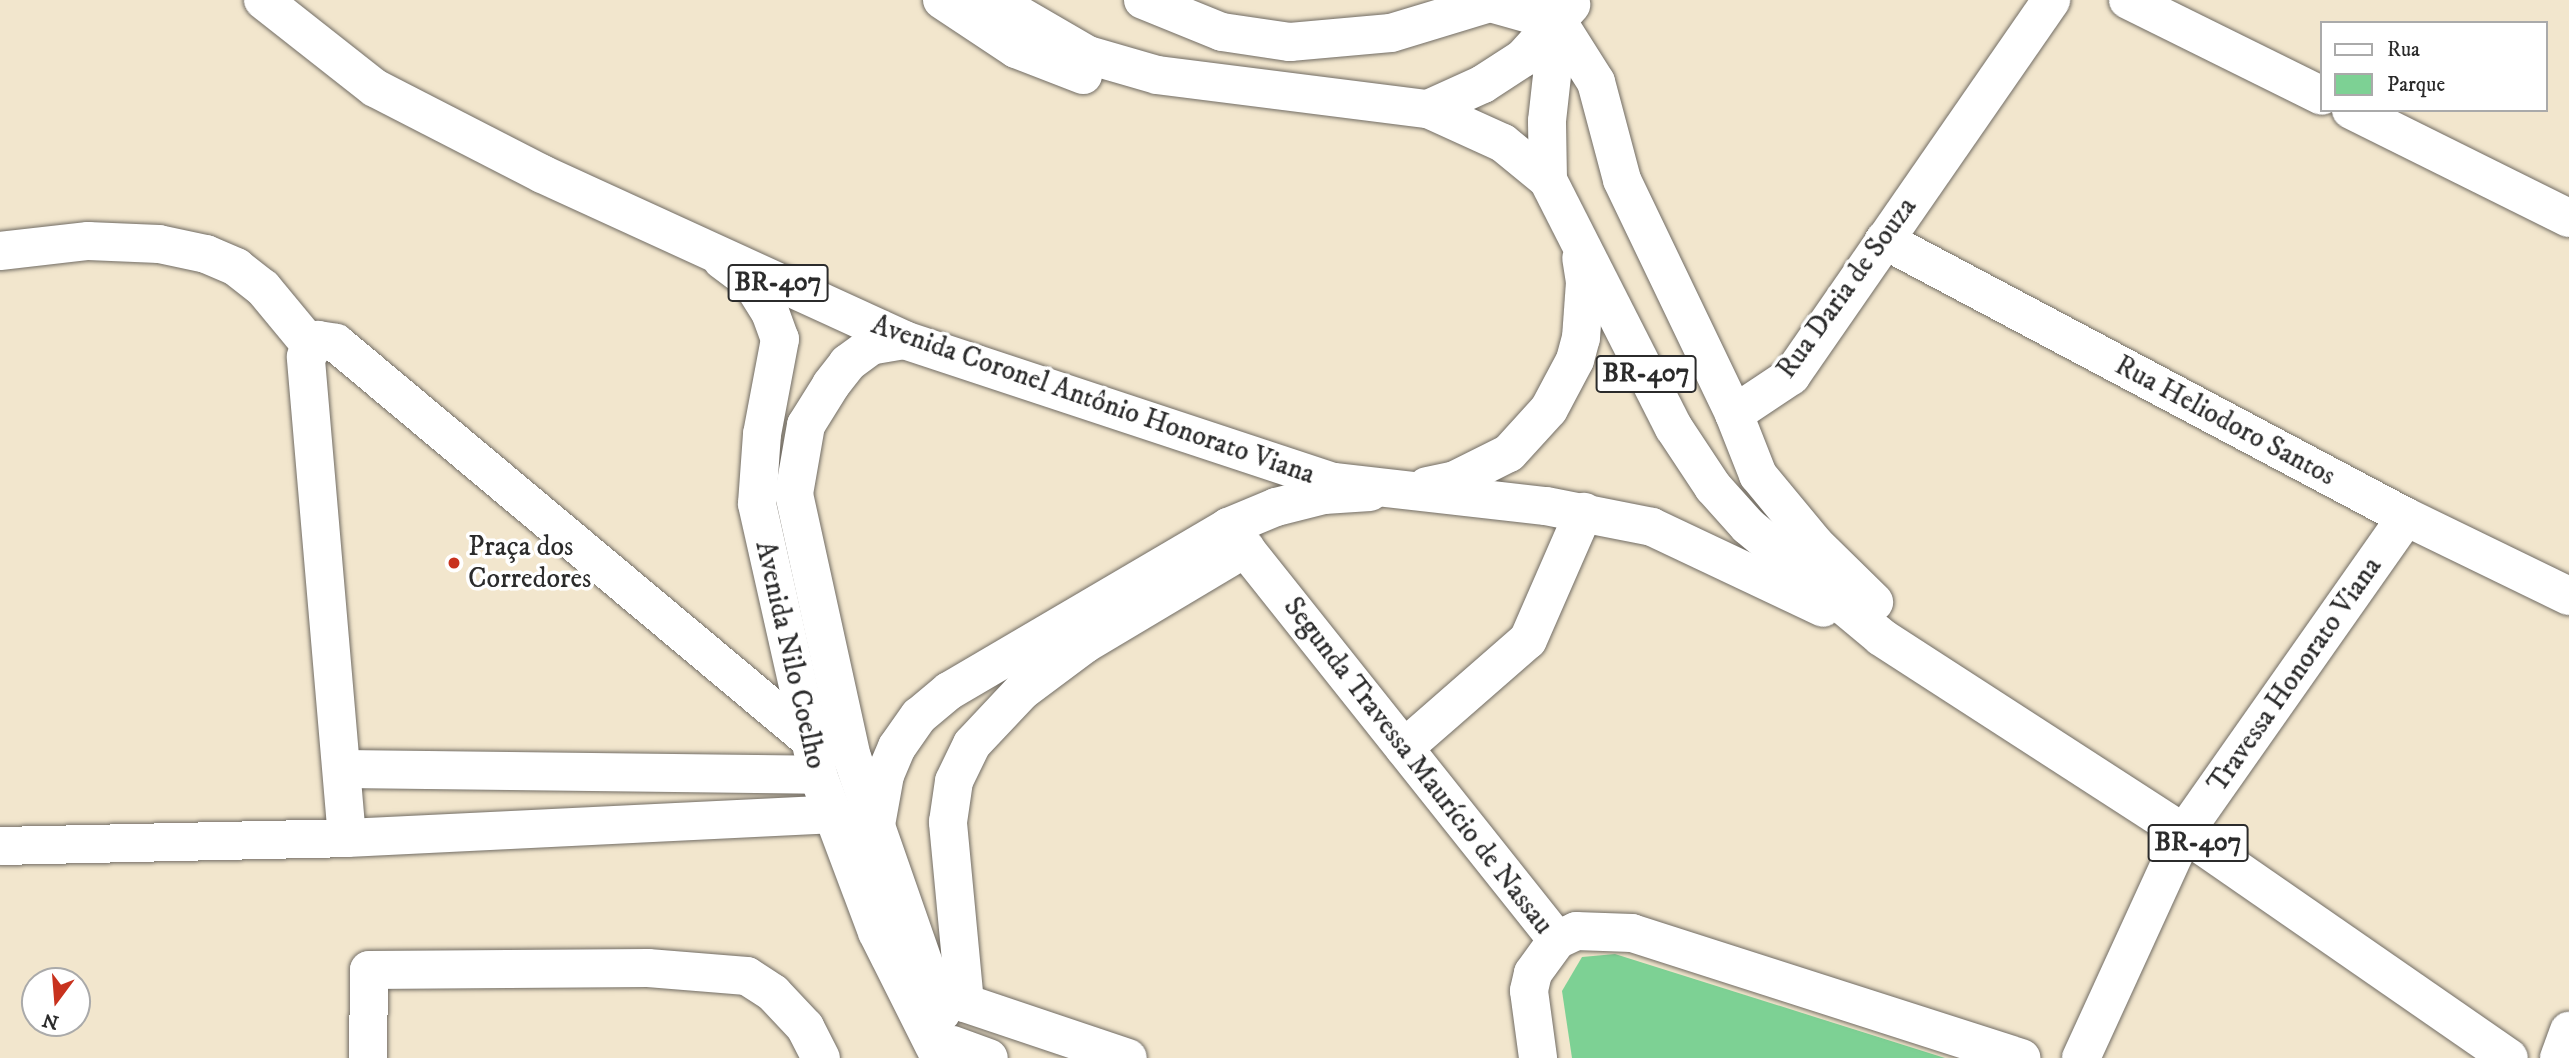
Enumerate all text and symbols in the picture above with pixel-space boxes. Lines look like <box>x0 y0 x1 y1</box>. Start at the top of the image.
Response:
legend <box>2320 21 2548 112</box>
text: Rua <box>2387 37 2420 63</box>
text: Parque <box>2387 72 2445 98</box>
street label: Rua Daria de Souza <box>1770 191 1924 385</box>
road number: BR-407 <box>727 260 829 306</box>
street label: Avenida Coronel Antônio Honorato Viana <box>867 308 1319 492</box>
street label: Rua Heliodoro Santos <box>2109 349 2341 493</box>
road number: BR-407 <box>1595 352 1697 396</box>
place label: Praça dos Corredores <box>468 530 591 596</box>
street label: Avenida Nilo Coelho <box>747 538 833 772</box>
street label: Travessa Honorato Viana <box>2201 551 2389 799</box>
marker: Praça dos Corredores <box>446 555 462 571</box>
street label: Segunda Travessa Maurício de Nassau <box>1276 591 1560 941</box>
road number: BR-407 <box>2147 820 2249 866</box>
north arrow <box>21 967 91 1037</box>
text: N <box>40 1008 61 1034</box>

